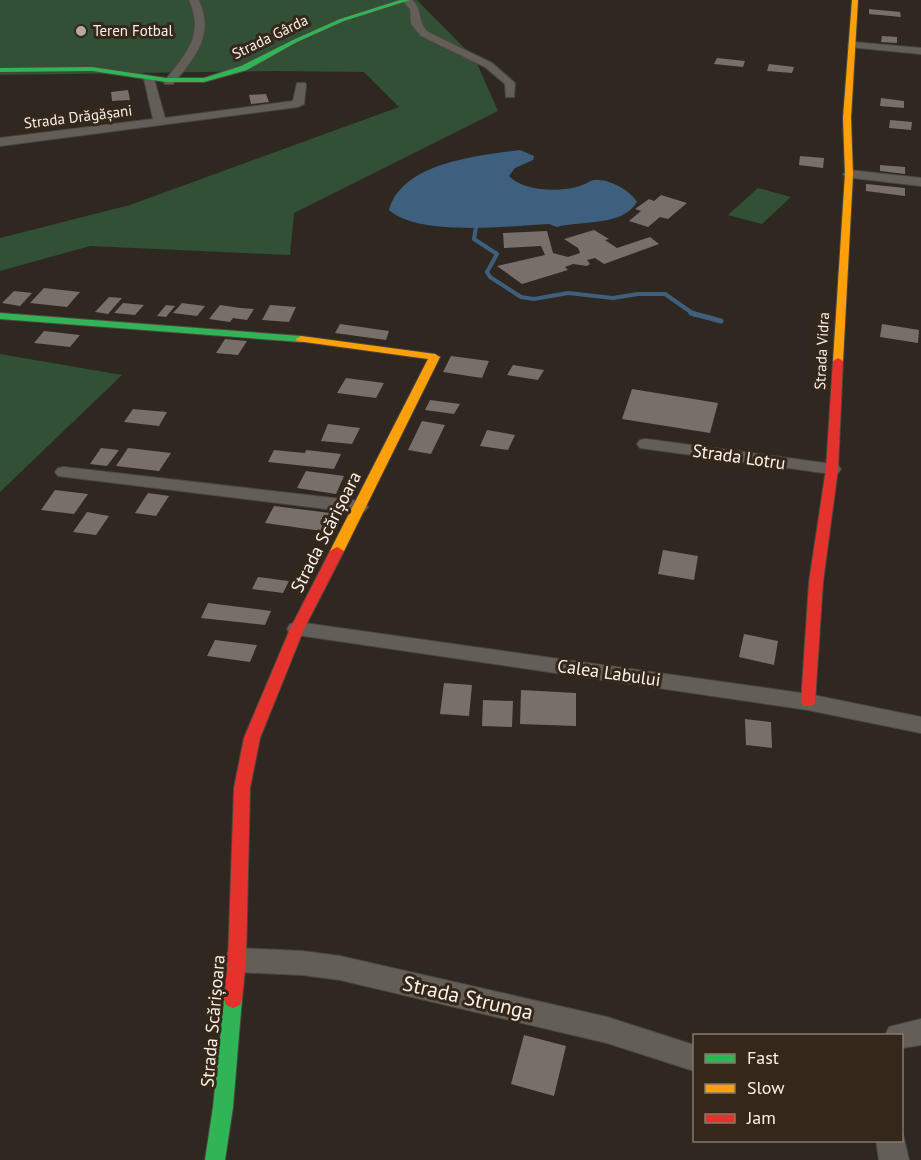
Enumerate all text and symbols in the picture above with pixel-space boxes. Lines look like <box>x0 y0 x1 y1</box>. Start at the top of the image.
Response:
street label: Strada Gârda <box>229 10 311 63</box>
place label: Teren Fotbal <box>93 21 173 40</box>
marker: Teren Fotbal <box>74 24 88 38</box>
street label: Strada Drăgășani <box>23 100 133 133</box>
street label: Strada Vidra <box>810 312 833 390</box>
street label: Strada Lotru <box>691 439 787 474</box>
street label: Strada Scărișoara <box>285 467 366 596</box>
street label: Calea Labului <box>556 654 662 691</box>
street label: Strada Scărișoara <box>195 954 230 1088</box>
street label: Strada Strunga <box>400 969 536 1026</box>
legend <box>693 1034 903 1142</box>
text: Fast <box>747 1046 779 1069</box>
text: Slow <box>747 1076 785 1099</box>
text: Jam <box>746 1106 776 1129</box>

